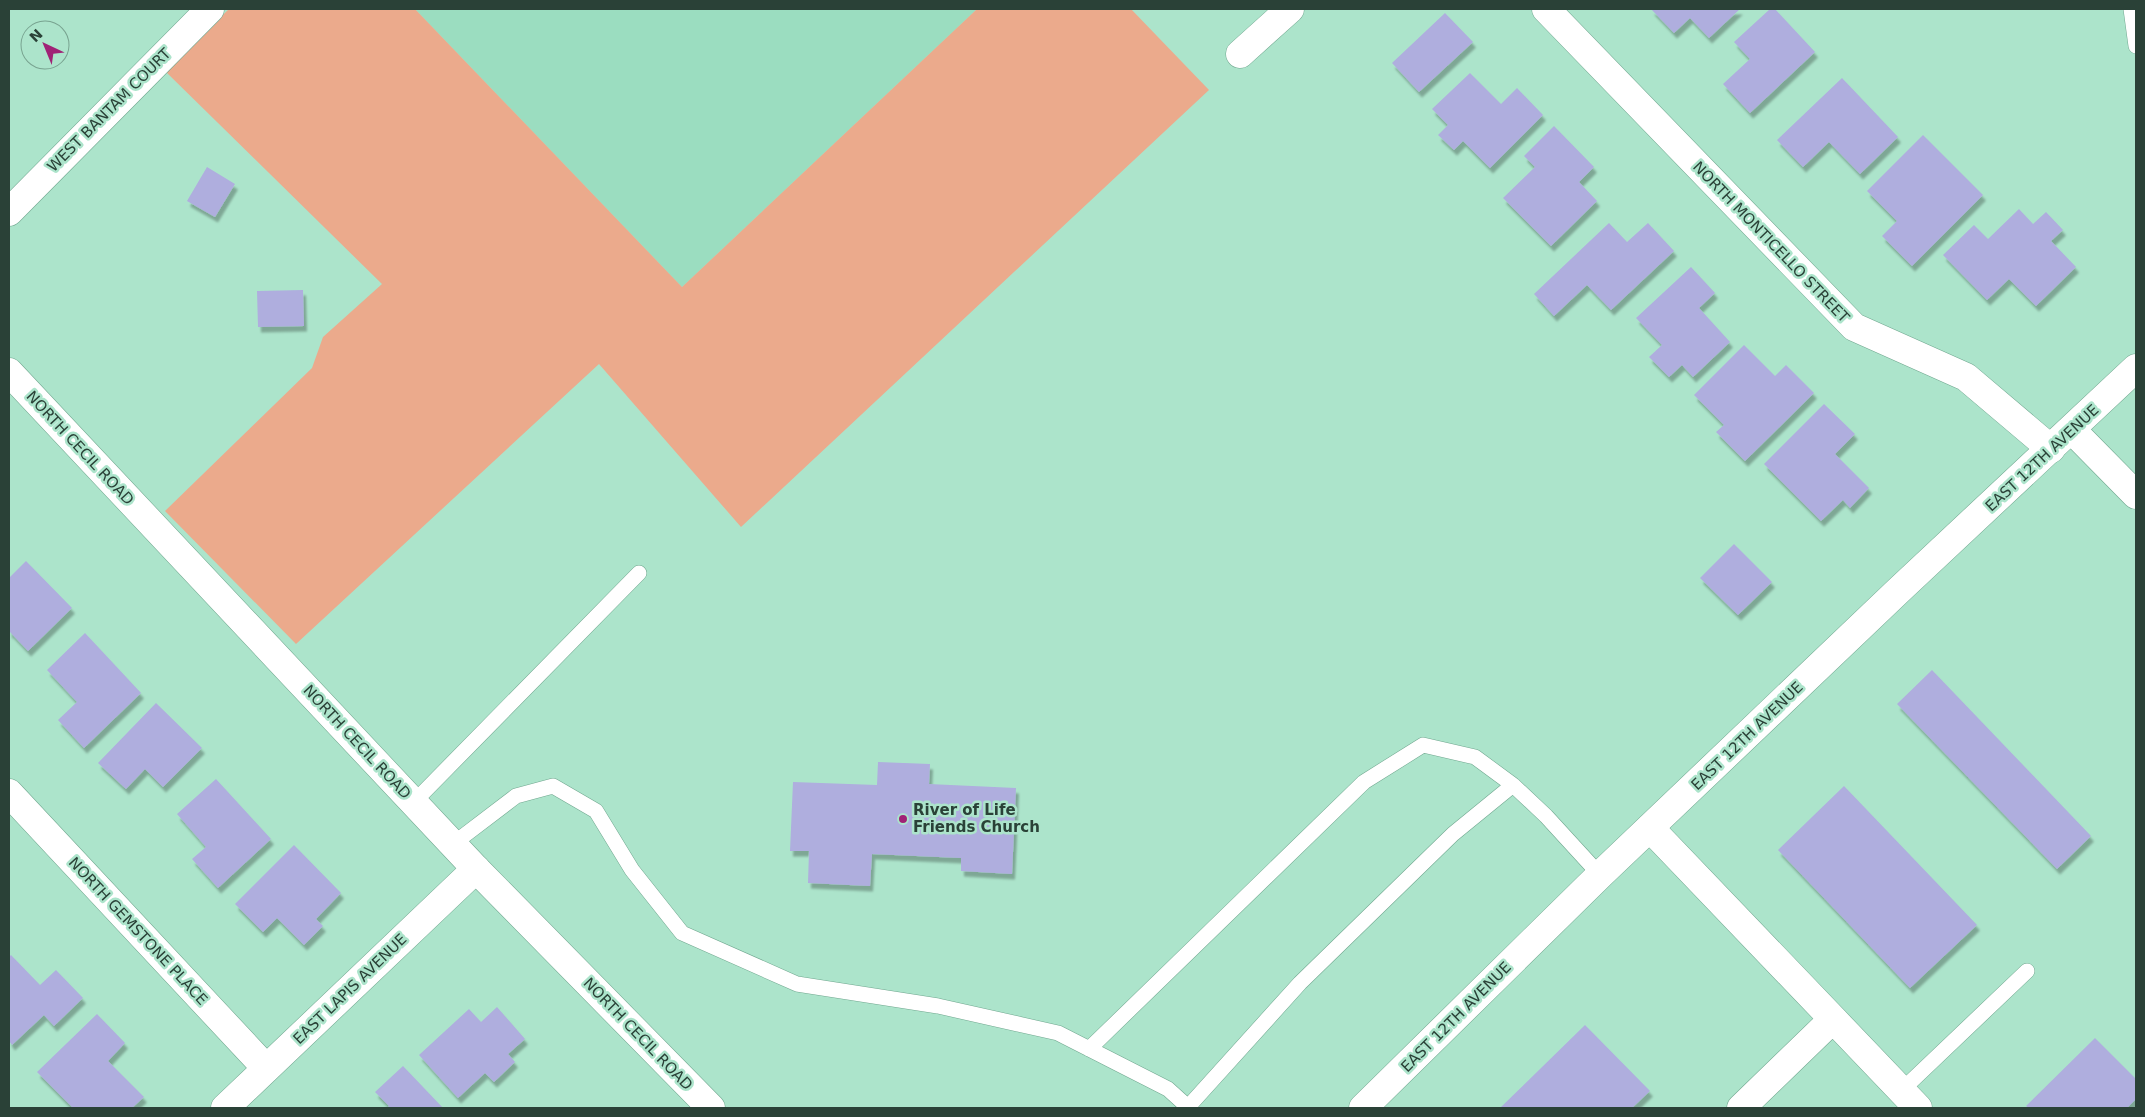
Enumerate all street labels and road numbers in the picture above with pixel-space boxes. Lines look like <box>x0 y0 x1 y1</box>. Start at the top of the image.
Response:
street label: WEST BANTAM COURT <box>43 44 175 176</box>
street label: NORTH MONTICELLO STREET <box>1689 158 1853 327</box>
street label: NORTH CECIL ROAD <box>22 387 138 509</box>
street label: EAST 12TH AVENUE <box>1982 401 2102 515</box>
street label: EAST 12TH AVENUE <box>1687 678 1807 794</box>
street label: NORTH CECIL ROAD <box>299 681 415 803</box>
street label: NORTH GEMSTONE PLACE <box>65 853 211 1009</box>
street label: EAST LAPIS AVENUE <box>290 930 410 1048</box>
street label: EAST 12TH AVENUE <box>1397 958 1515 1076</box>
street label: NORTH CECIL ROAD <box>580 974 696 1094</box>

